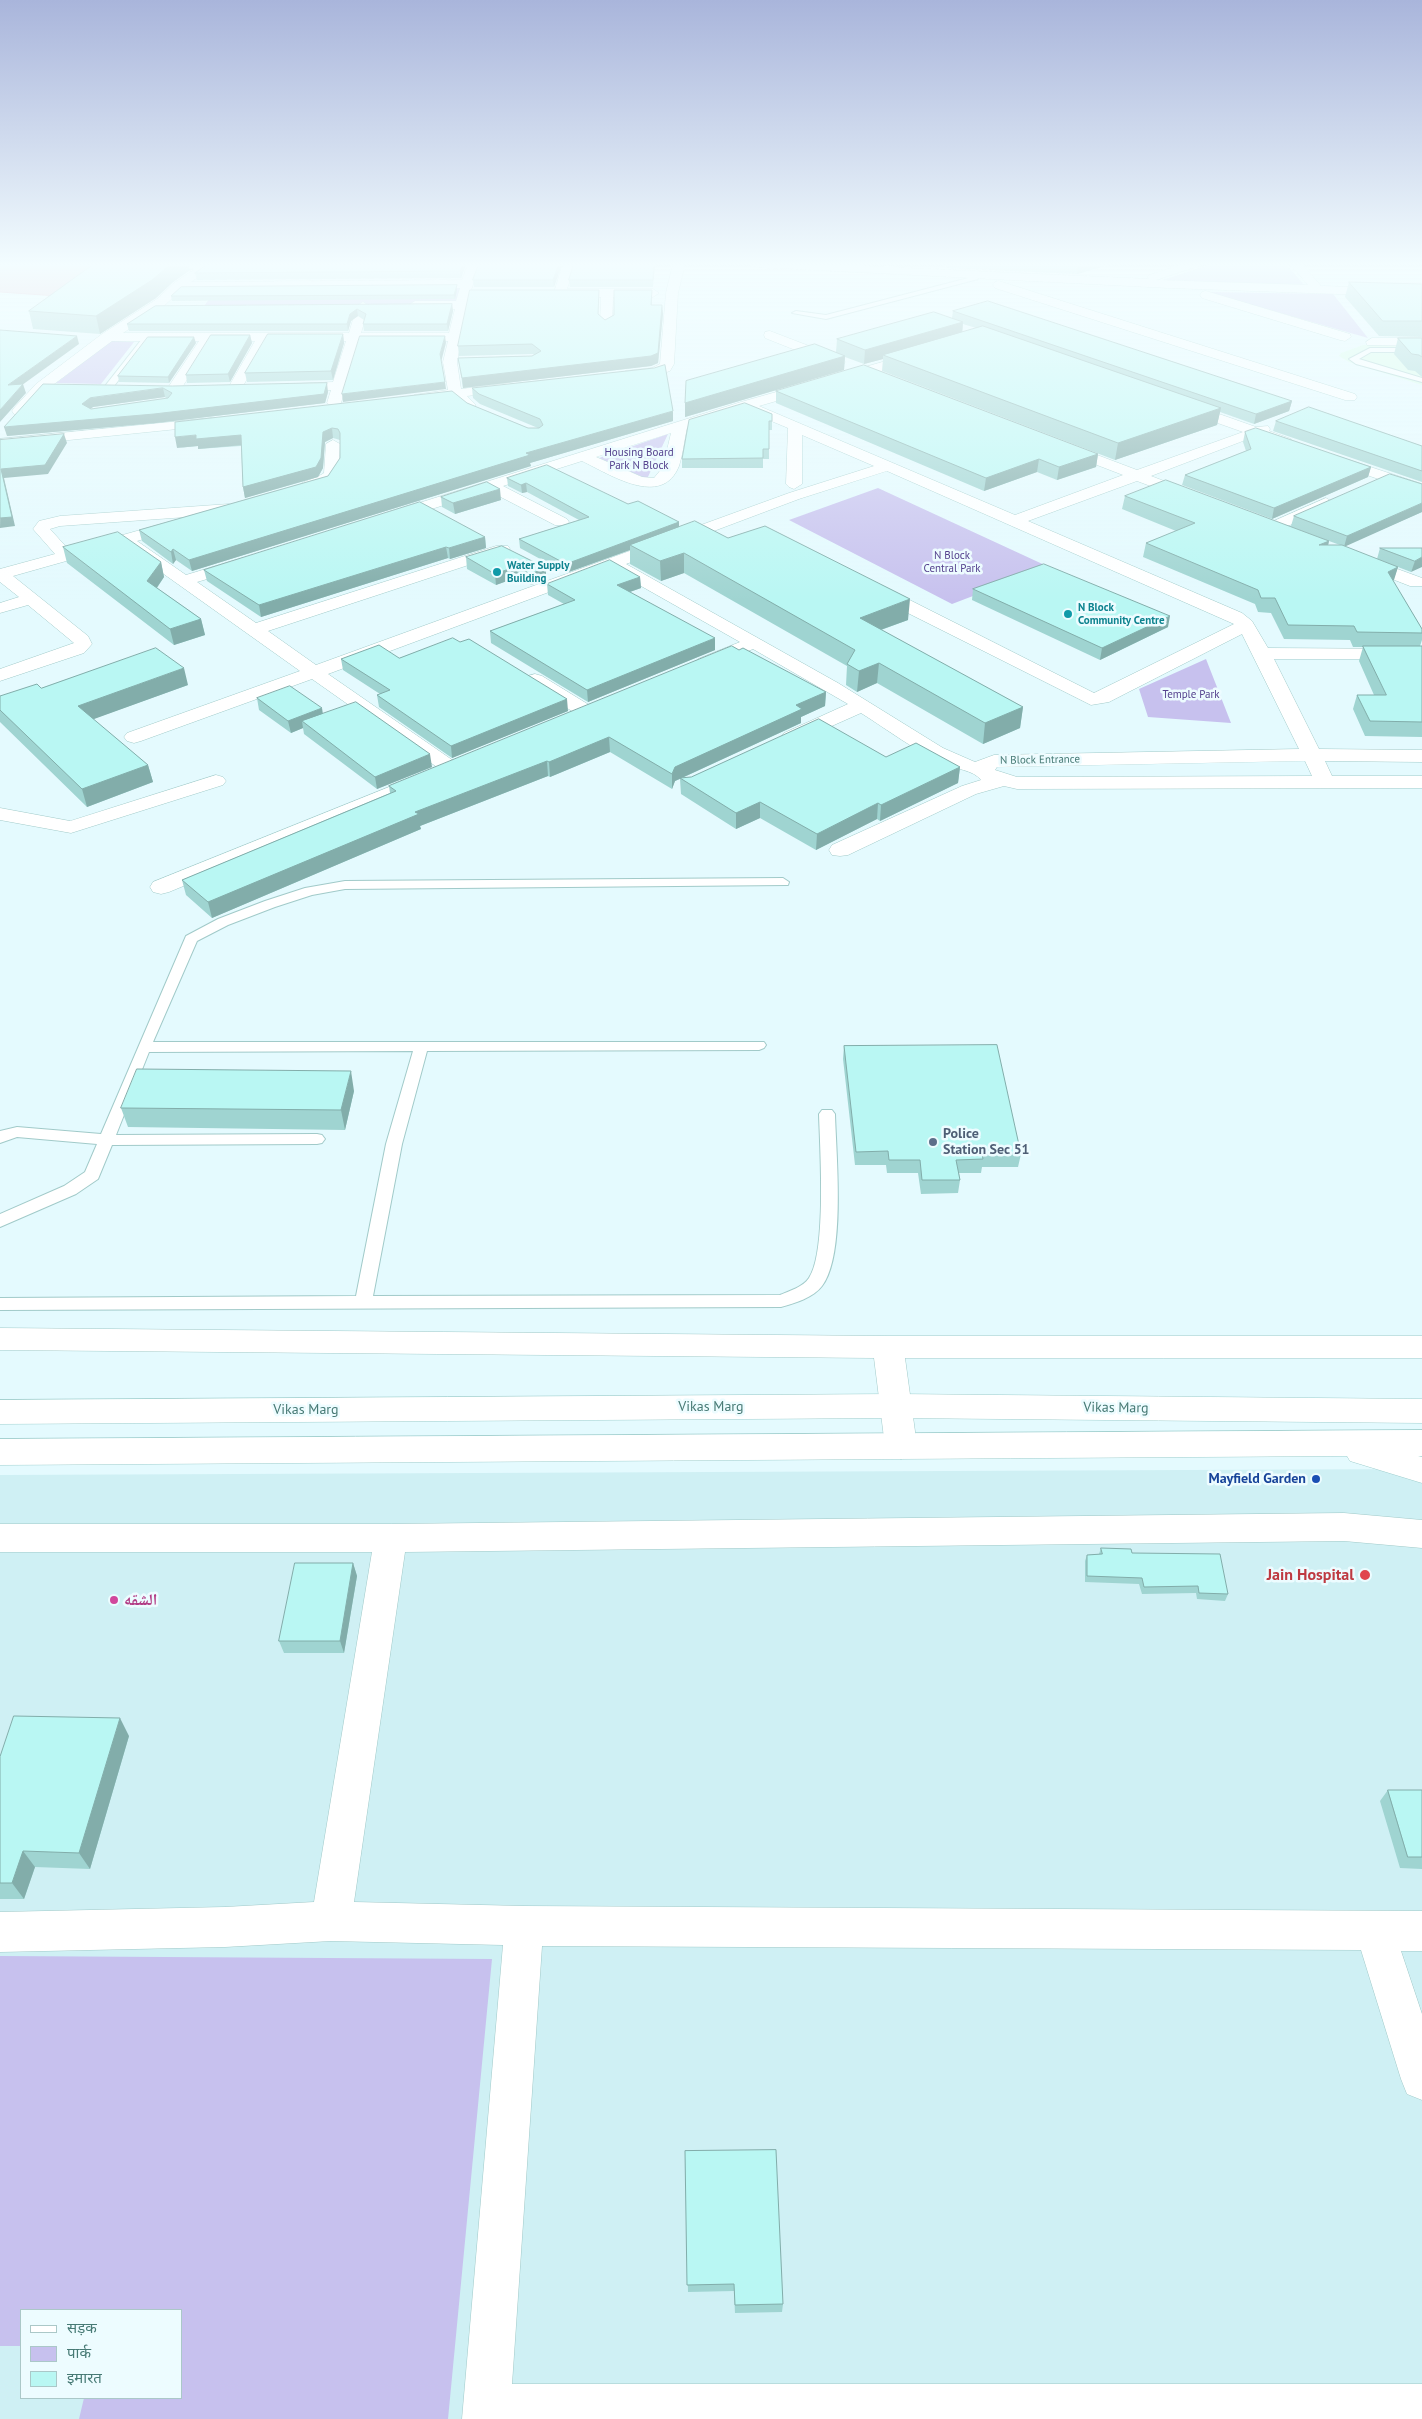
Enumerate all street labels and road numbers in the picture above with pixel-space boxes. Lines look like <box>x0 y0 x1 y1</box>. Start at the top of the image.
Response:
street label: N Block Entrance <box>1000 753 1080 767</box>
street label: Vikas Marg <box>678 1399 744 1415</box>
street label: Vikas Marg <box>1083 1399 1149 1417</box>
street label: Vikas Marg <box>273 1402 339 1418</box>

